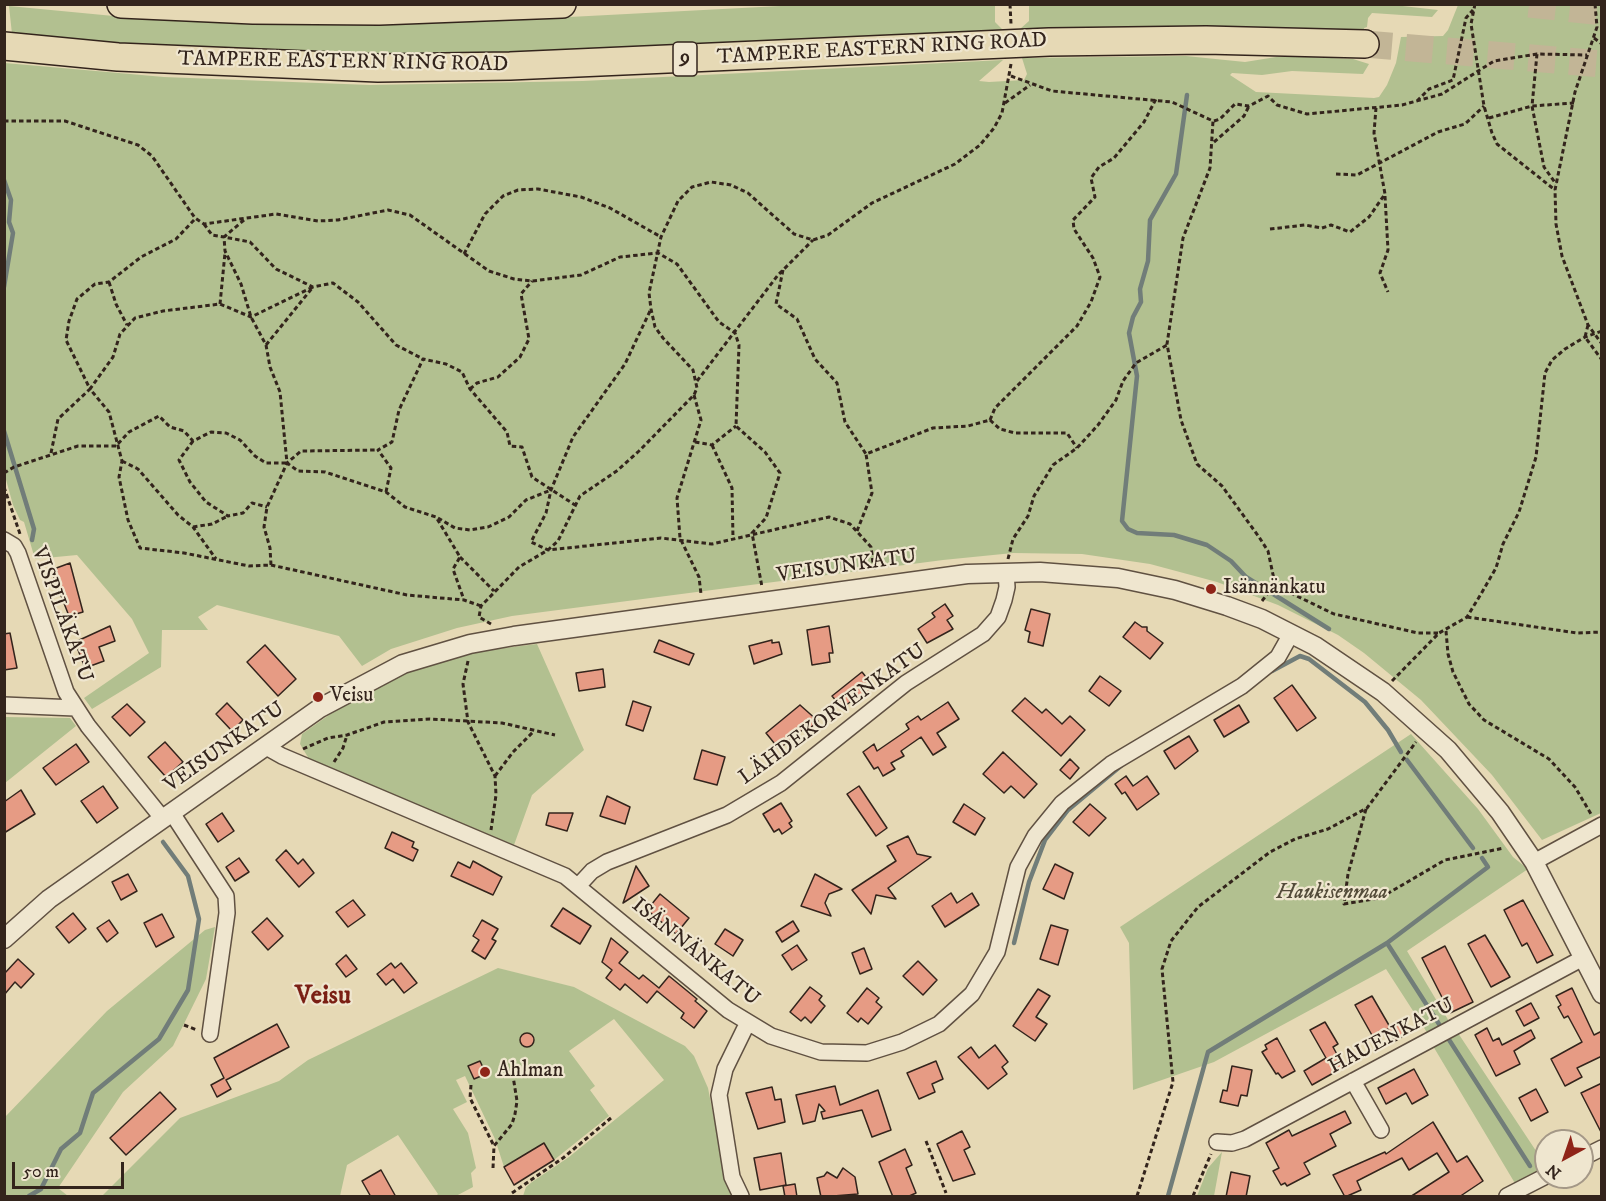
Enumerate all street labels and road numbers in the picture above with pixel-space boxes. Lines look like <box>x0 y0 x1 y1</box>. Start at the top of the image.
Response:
street label: TAMPERE EASTERN RING ROAD <box>716 29 1048 71</box>
road number: 9 <box>673 42 697 76</box>
street label: TAMPERE EASTERN RING ROAD <box>178 48 508 78</box>
street label: VISPILÄKATU <box>25 544 97 686</box>
street label: VEISUNKATU <box>775 545 919 589</box>
street label: LÄHDEKORVENKATU <box>735 639 931 791</box>
street label: VEISUNKATU <box>160 697 290 799</box>
street label: ISÄNNÄNKATU <box>626 894 764 1012</box>
street label: HAUENKATU <box>1325 993 1459 1081</box>

